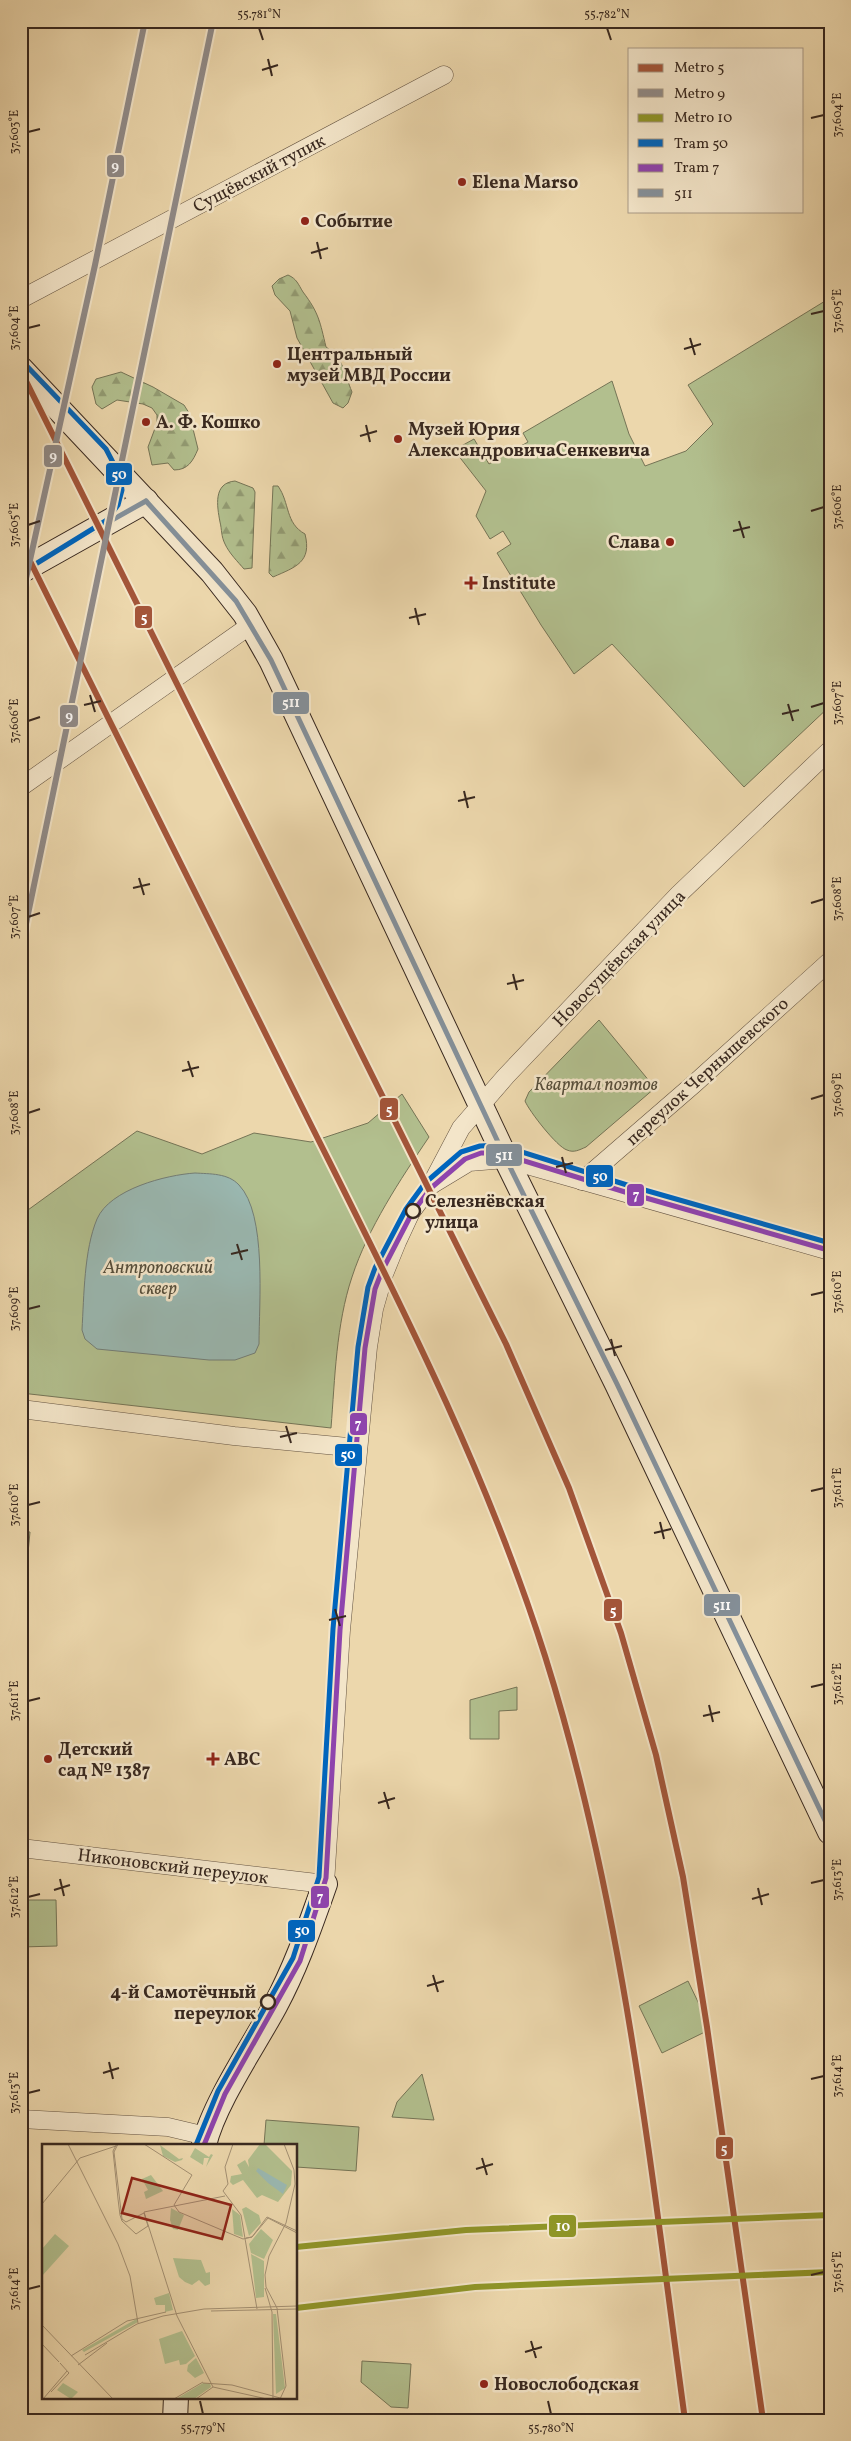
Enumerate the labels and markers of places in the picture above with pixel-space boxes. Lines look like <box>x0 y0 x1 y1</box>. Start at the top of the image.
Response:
place label: Elena Marso <box>472 171 578 196</box>
marker: Elena Marso <box>456 176 468 188</box>
place label: Событие <box>315 210 393 235</box>
marker: Событие <box>299 215 311 227</box>
place label: Центральный музей МВД России <box>287 343 451 389</box>
marker: Центральный музей МВД России <box>271 358 283 370</box>
place label: А. Ф. Кошко <box>156 411 261 436</box>
marker: А. Ф. Кошко <box>140 416 152 428</box>
place label: Музей Юрия АлександровичаСенкевича <box>408 418 650 464</box>
marker: Музей Юрия АлександровичаСенкевича <box>392 433 404 445</box>
place label: Слава <box>608 531 660 556</box>
marker: Слава <box>664 536 676 548</box>
place label: Institute <box>482 572 556 597</box>
marker: Institute <box>464 576 478 590</box>
place label: Селезнёвская улица <box>425 1190 545 1236</box>
marker: Селезнёвская улица <box>405 1203 421 1219</box>
place label: Детский сад № 1387 <box>58 1738 151 1784</box>
place label: ABC <box>224 1748 260 1773</box>
marker: ABC <box>206 1752 220 1766</box>
marker: Детский сад № 1387 <box>42 1753 54 1765</box>
place label: 4-й Самотёчный переулок <box>110 1981 256 2027</box>
marker: 4-й Самотёчный переулок <box>260 1994 276 2010</box>
place label: Новослободская <box>494 2373 639 2398</box>
marker: Новослободская <box>478 2378 490 2390</box>

